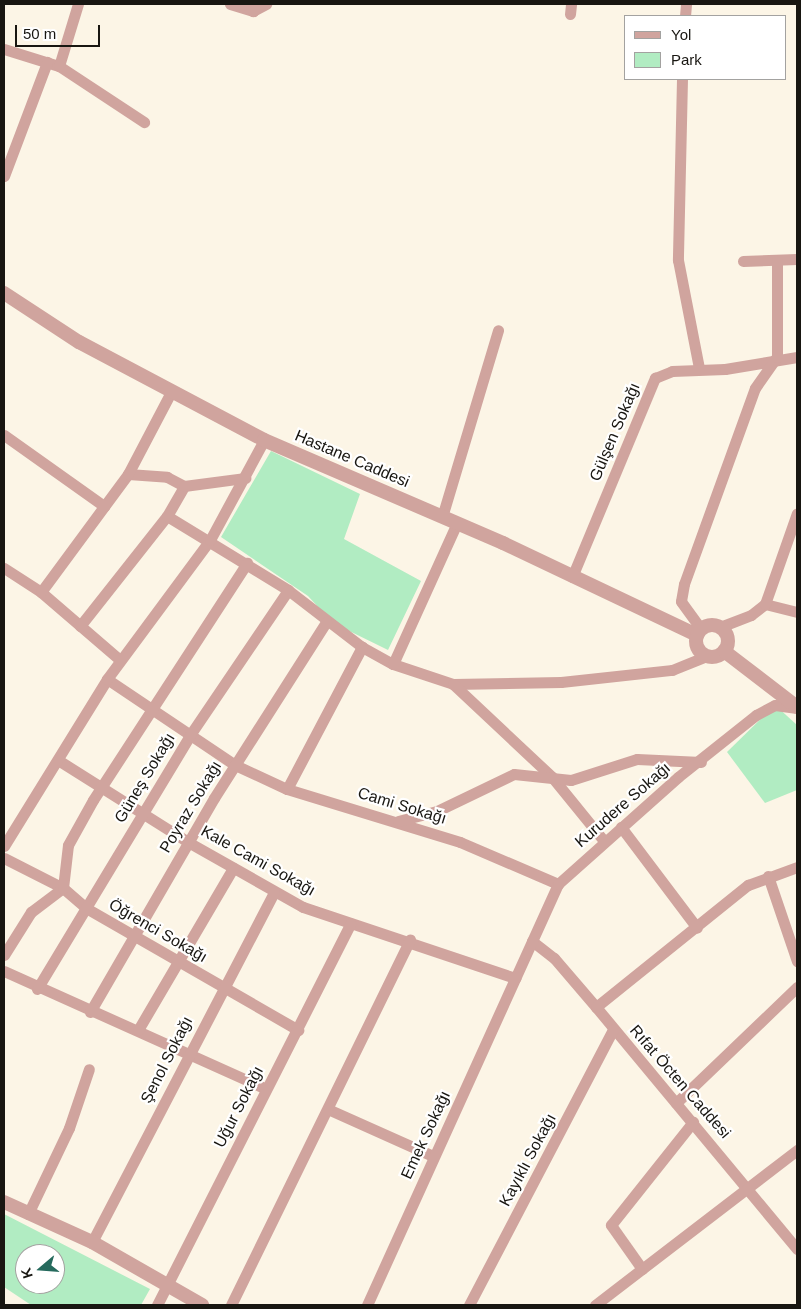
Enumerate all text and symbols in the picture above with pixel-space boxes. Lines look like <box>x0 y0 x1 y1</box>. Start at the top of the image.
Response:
scale bar <box>18 15 102 47</box>
legend <box>624 15 786 80</box>
text: 50 m <box>23 25 56 42</box>
text: Yol <box>671 26 691 43</box>
text: Park <box>671 51 702 68</box>
street label: Gülşen Sokağı <box>586 380 644 484</box>
street label: Hastane Caddesi <box>292 426 412 492</box>
street label: Güneş Sokağı <box>111 730 179 826</box>
street label: Poyraz Sokağı <box>156 757 226 857</box>
street label: Kurudere Sokağı <box>571 758 675 852</box>
street label: Cami Sokağı <box>355 783 449 829</box>
street label: Kale Cami Sokağı <box>197 822 319 900</box>
street label: Öğrenci Sokağı <box>105 895 211 967</box>
street label: Şenol Sokağı <box>137 1013 197 1107</box>
street label: Rıfat Öcten Caddesi <box>625 1021 735 1143</box>
street label: Uğur Sokağı <box>210 1063 268 1151</box>
street label: Emek Sokağı <box>397 1088 455 1182</box>
street label: Kayıklı Sokağı <box>496 1110 560 1210</box>
north arrow <box>15 1244 65 1294</box>
text: K <box>18 1266 36 1281</box>

